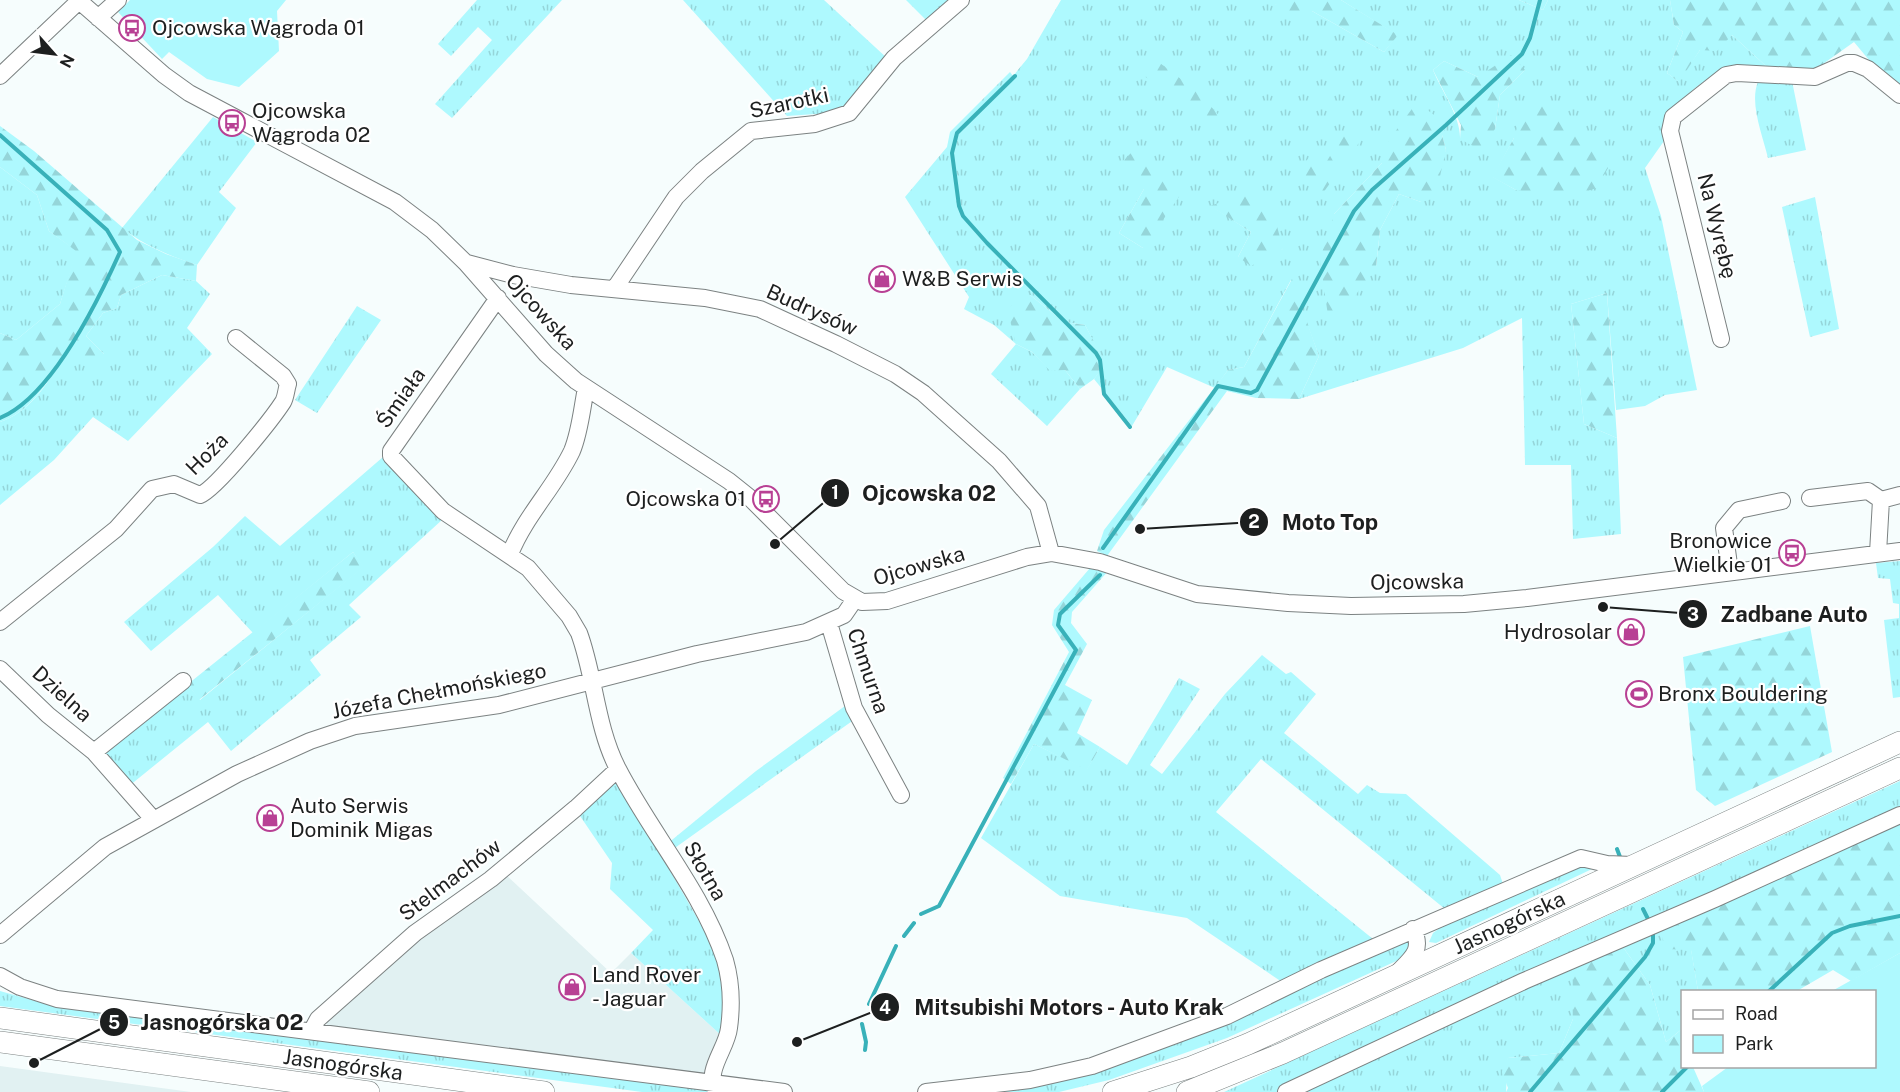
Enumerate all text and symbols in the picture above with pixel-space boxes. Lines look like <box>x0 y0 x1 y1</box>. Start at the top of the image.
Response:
bus stop icon: Ojcowska Wągroda 01 <box>117 13 147 43</box>
place label: Ojcowska Wągroda 01 <box>152 15 365 40</box>
north arrow <box>24 24 84 84</box>
text: N <box>55 51 78 71</box>
street label: Szarotki <box>747 82 831 123</box>
place label: Ojcowska Wągroda 02 <box>252 98 370 147</box>
bus stop icon: Ojcowska Wągroda 02 <box>217 108 247 138</box>
street label: Na Wyrębę <box>1692 171 1743 281</box>
shop icon: W&B Serwis <box>867 264 897 294</box>
place label: W&B Serwis <box>902 266 1022 291</box>
street label: Ojcowska <box>501 268 582 355</box>
street label: Budrysów <box>763 278 862 341</box>
street label: Śmiała <box>371 363 430 433</box>
street label: Hoża <box>180 427 233 480</box>
callout: Ojcowska 02 <box>820 473 1008 513</box>
text: Ojcowska 02 <box>862 480 996 506</box>
text: 1 <box>831 482 839 503</box>
bus stop icon: Ojcowska 01 <box>751 484 781 514</box>
place label: Ojcowska 01 <box>626 486 746 511</box>
callout: Moto Top <box>1239 502 1390 542</box>
text: Moto Top <box>1282 509 1378 535</box>
text: 2 <box>1248 511 1260 532</box>
place label: Bronowice Wielkie 01 <box>1669 528 1772 577</box>
bus stop icon: Bronowice Wielkie 01 <box>1777 538 1807 568</box>
street label: Ojcowska <box>870 541 967 590</box>
street label: Ojcowska <box>1370 568 1464 595</box>
callout: Zadbane Auto <box>1678 594 1879 634</box>
text: Zadbane Auto <box>1720 601 1868 627</box>
text: 3 <box>1687 604 1699 625</box>
shop icon: Hydrosolar <box>1616 617 1646 647</box>
place label: Hydrosolar <box>1504 619 1612 644</box>
street label: Chmurna <box>842 625 895 717</box>
street label: Józefa Chełmońskiego <box>329 657 548 724</box>
street label: Dzielna <box>27 660 97 727</box>
sports icon: Bronx Bouldering <box>1624 679 1654 709</box>
place label: Bronx Bouldering <box>1658 681 1828 706</box>
place label: Auto Serwis Dominik Migas <box>290 793 433 842</box>
shop icon: Auto Serwis Dominik Migas <box>255 803 285 833</box>
street label: Stelmachów <box>394 833 506 926</box>
street label: Słotna <box>679 837 732 905</box>
street label: Jasnogórska <box>1449 886 1569 959</box>
place label: Land Rover - Jaguar <box>592 962 701 1011</box>
shop icon: Land Rover - Jaguar <box>557 972 587 1002</box>
callout: Mitsubishi Motors - Auto Krak <box>870 987 1237 1027</box>
legend <box>1681 990 1876 1068</box>
text: Mitsubishi Motors - Auto Krak <box>914 994 1224 1020</box>
text: 4 <box>879 997 891 1018</box>
callout: Jasnogórska 02 <box>99 1002 316 1042</box>
text: Road <box>1735 1003 1778 1024</box>
text: Jasnogórska 02 <box>140 1009 304 1035</box>
text: 5 <box>108 1012 120 1033</box>
text: Park <box>1735 1033 1773 1054</box>
street label: Jasnogórska <box>282 1044 405 1085</box>

